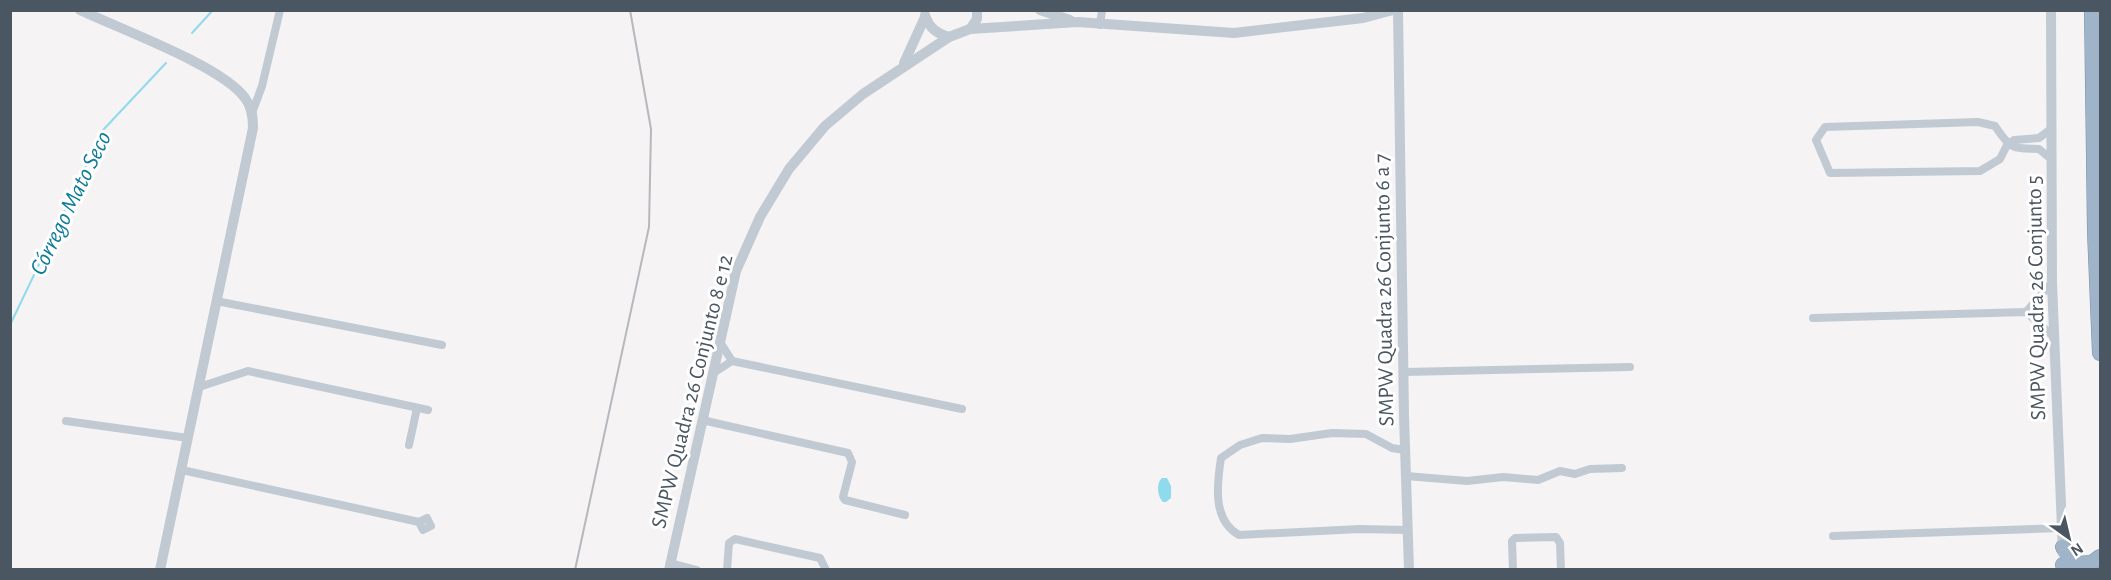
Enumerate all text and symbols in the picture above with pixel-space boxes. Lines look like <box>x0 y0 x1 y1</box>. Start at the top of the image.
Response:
water label: Córrego Mato Seco <box>26 128 116 279</box>
street label: SMPW Quadra 26 Conjunto 6 a 7 <box>1371 153 1397 427</box>
street label: SMPW Quadra 26 Conjunto 5 <box>2023 175 2049 421</box>
street label: SMPW Quadra 26 Conjunto 8 e 12 <box>647 252 737 530</box>
north arrow <box>2039 508 2099 568</box>
text: N <box>2068 540 2086 559</box>

